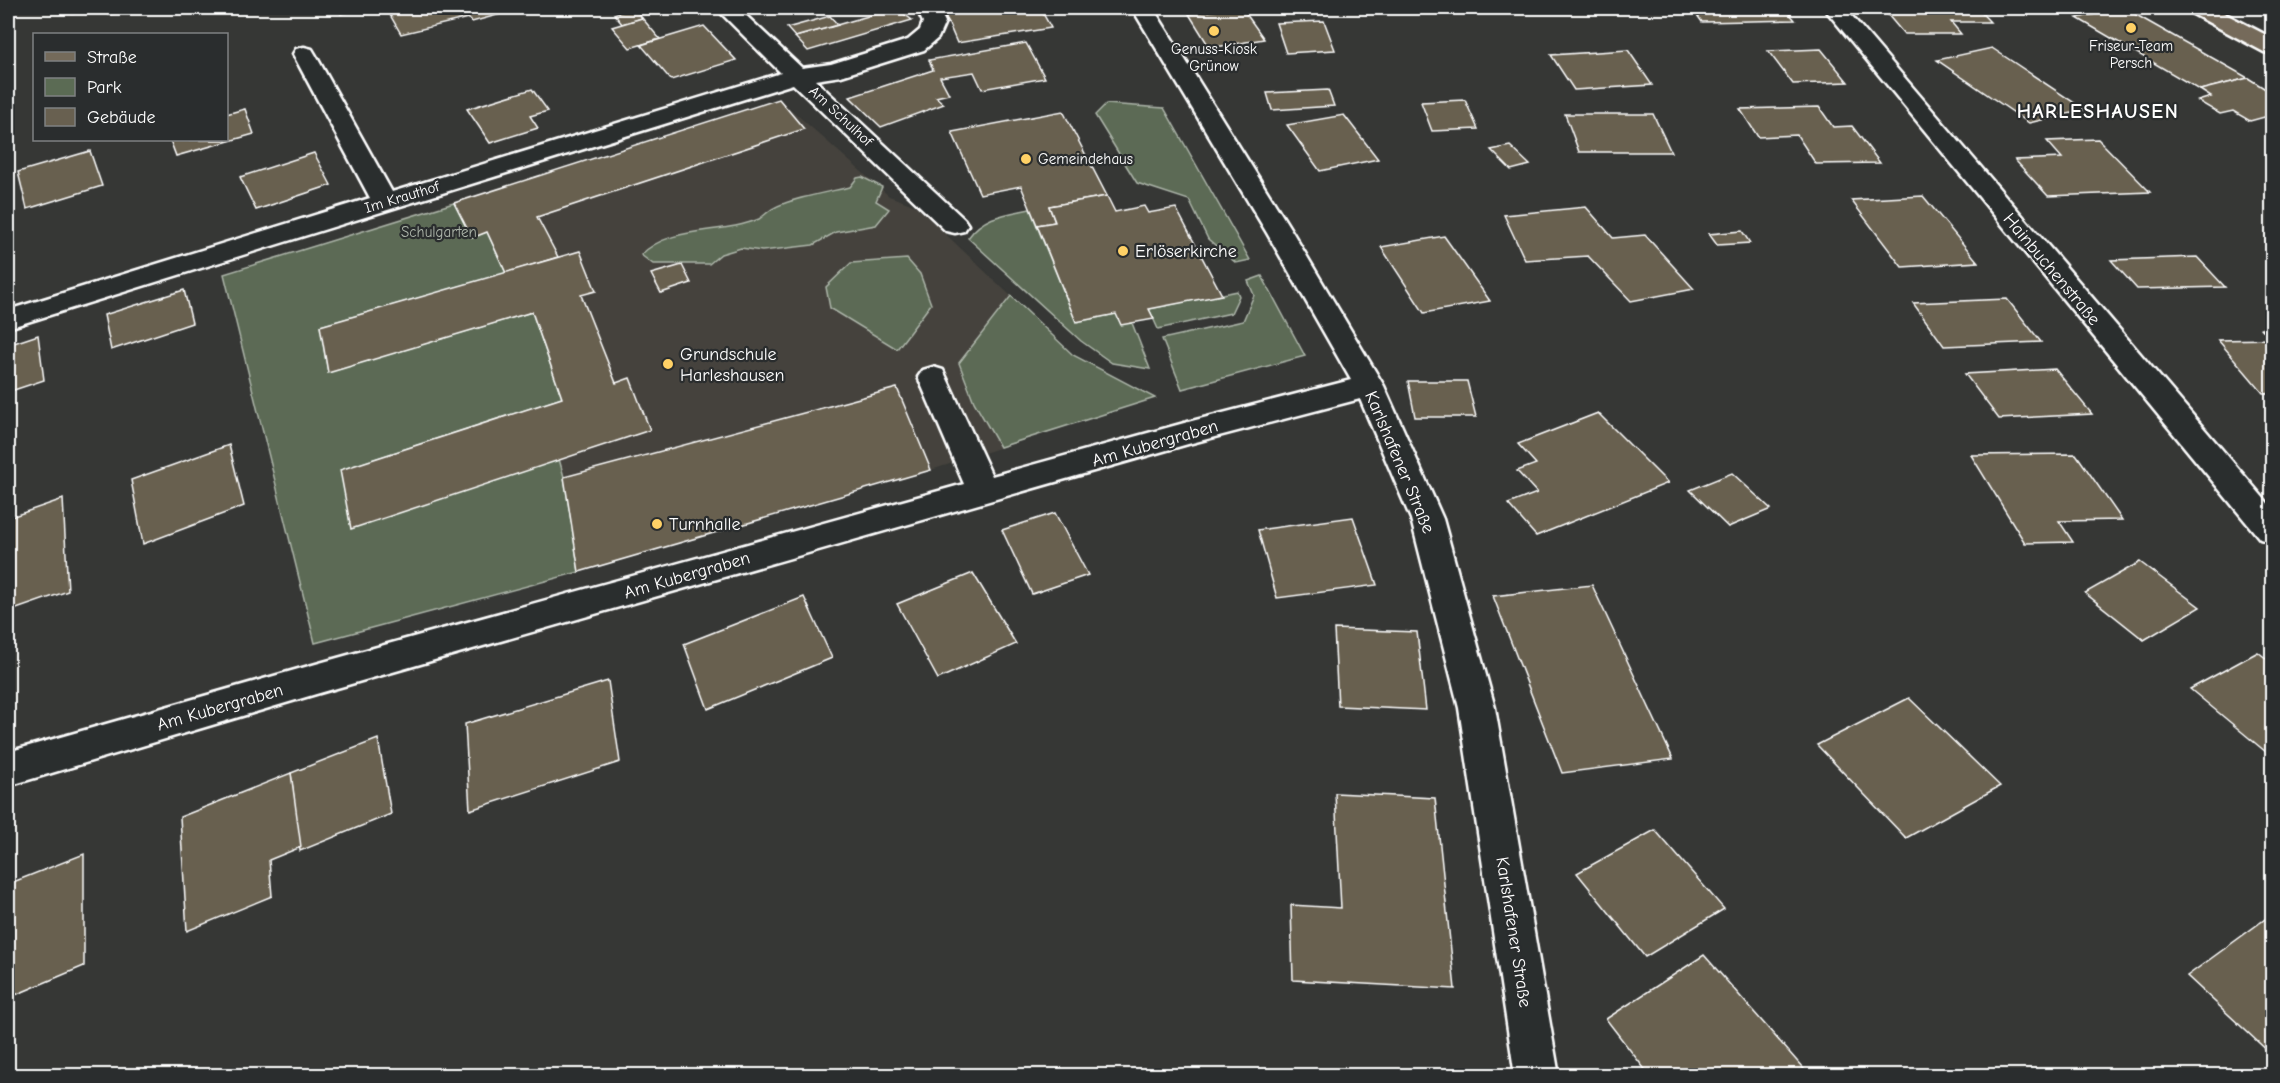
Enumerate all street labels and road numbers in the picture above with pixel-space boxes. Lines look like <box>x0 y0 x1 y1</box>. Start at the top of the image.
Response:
street label: Am Schulhof <box>805 82 877 151</box>
street label: Im Krauthof <box>362 177 442 217</box>
street label: Hainbuchenstraße <box>1999 209 2105 330</box>
street label: Karlshafener Straße <box>1360 388 1439 536</box>
street label: Am Kubergraben <box>1090 415 1221 472</box>
street label: Am Kubergraben <box>622 547 753 604</box>
street label: Am Kubergraben <box>155 679 286 736</box>
street label: Karlshafener Straße <box>1491 855 1536 1009</box>

